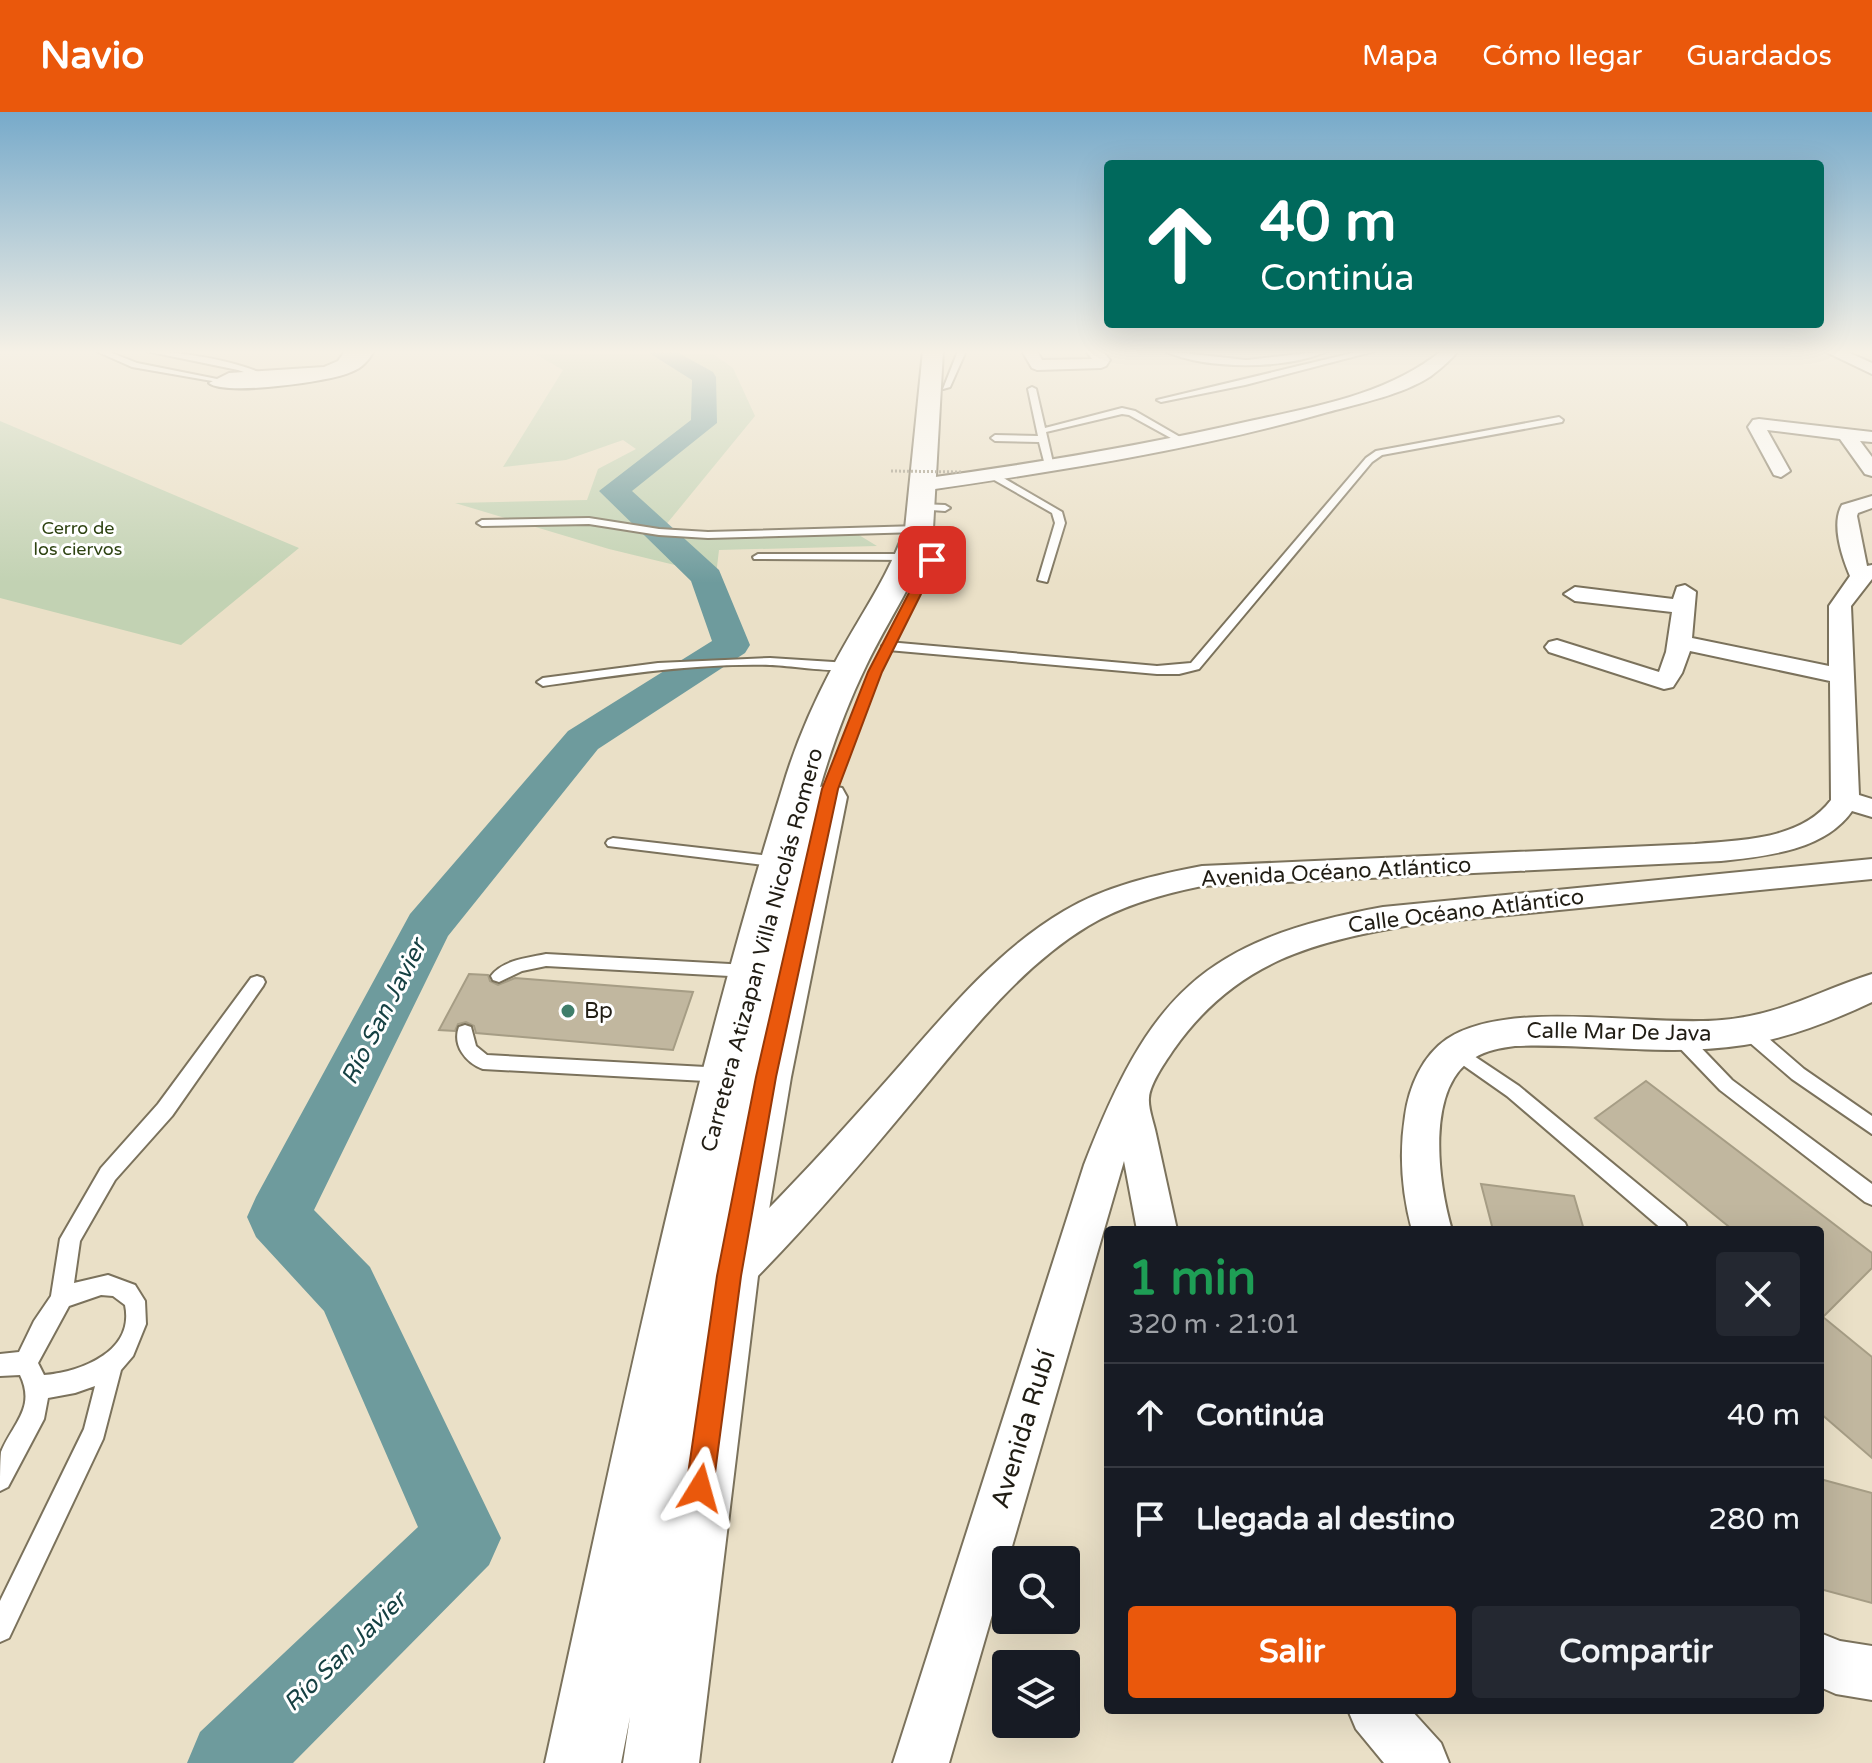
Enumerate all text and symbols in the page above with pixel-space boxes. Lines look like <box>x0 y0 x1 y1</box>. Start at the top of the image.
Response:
text: Navio <box>40 33 144 79</box>
text: Mapa <box>1362 39 1438 73</box>
text: Cómo llegar <box>1482 39 1642 73</box>
text: Guardados <box>1686 39 1832 73</box>
text: 40 m <box>1260 189 1396 256</box>
icon: ahead <box>1128 192 1232 296</box>
text: Continúa <box>1260 257 1414 300</box>
park label: Cerro de los ciervos <box>34 517 122 560</box>
pin <box>898 526 966 594</box>
icon: arrive <box>910 538 954 582</box>
street label: Carretera Atizapan Villa Nicolás Romero <box>695 745 829 1155</box>
street label: Avenida Océano Atlántico <box>1200 852 1472 892</box>
street label: Calle Océano Atlántico <box>1347 884 1585 938</box>
water label: Río San Javier <box>335 932 434 1089</box>
place label: Bp <box>584 998 613 1024</box>
marker: Bp <box>559 1002 577 1020</box>
street label: Calle Mar De Java <box>1526 1017 1712 1047</box>
text: 1 min <box>1128 1250 1256 1308</box>
button: close <box>1716 1252 1800 1336</box>
text: 320 m · 21:01 <box>1128 1309 1300 1340</box>
street label: Avenida Rubí <box>984 1346 1062 1512</box>
icon: ahead <box>1128 1393 1172 1437</box>
text: Continúa <box>1196 1397 1325 1434</box>
text: 40 m <box>1727 1397 1800 1434</box>
position arrow <box>658 1446 742 1530</box>
icon: arrive <box>1128 1497 1172 1541</box>
text: Llegada al destino <box>1196 1501 1455 1538</box>
text: 280 m <box>1708 1501 1800 1538</box>
map controls <box>992 1546 1080 1738</box>
button: search <box>992 1546 1080 1634</box>
water label: Río San Javier <box>278 1584 414 1718</box>
button: Salir <box>1128 1606 1456 1698</box>
button: Compartir <box>1472 1606 1800 1698</box>
button: layers <box>992 1650 1080 1738</box>

